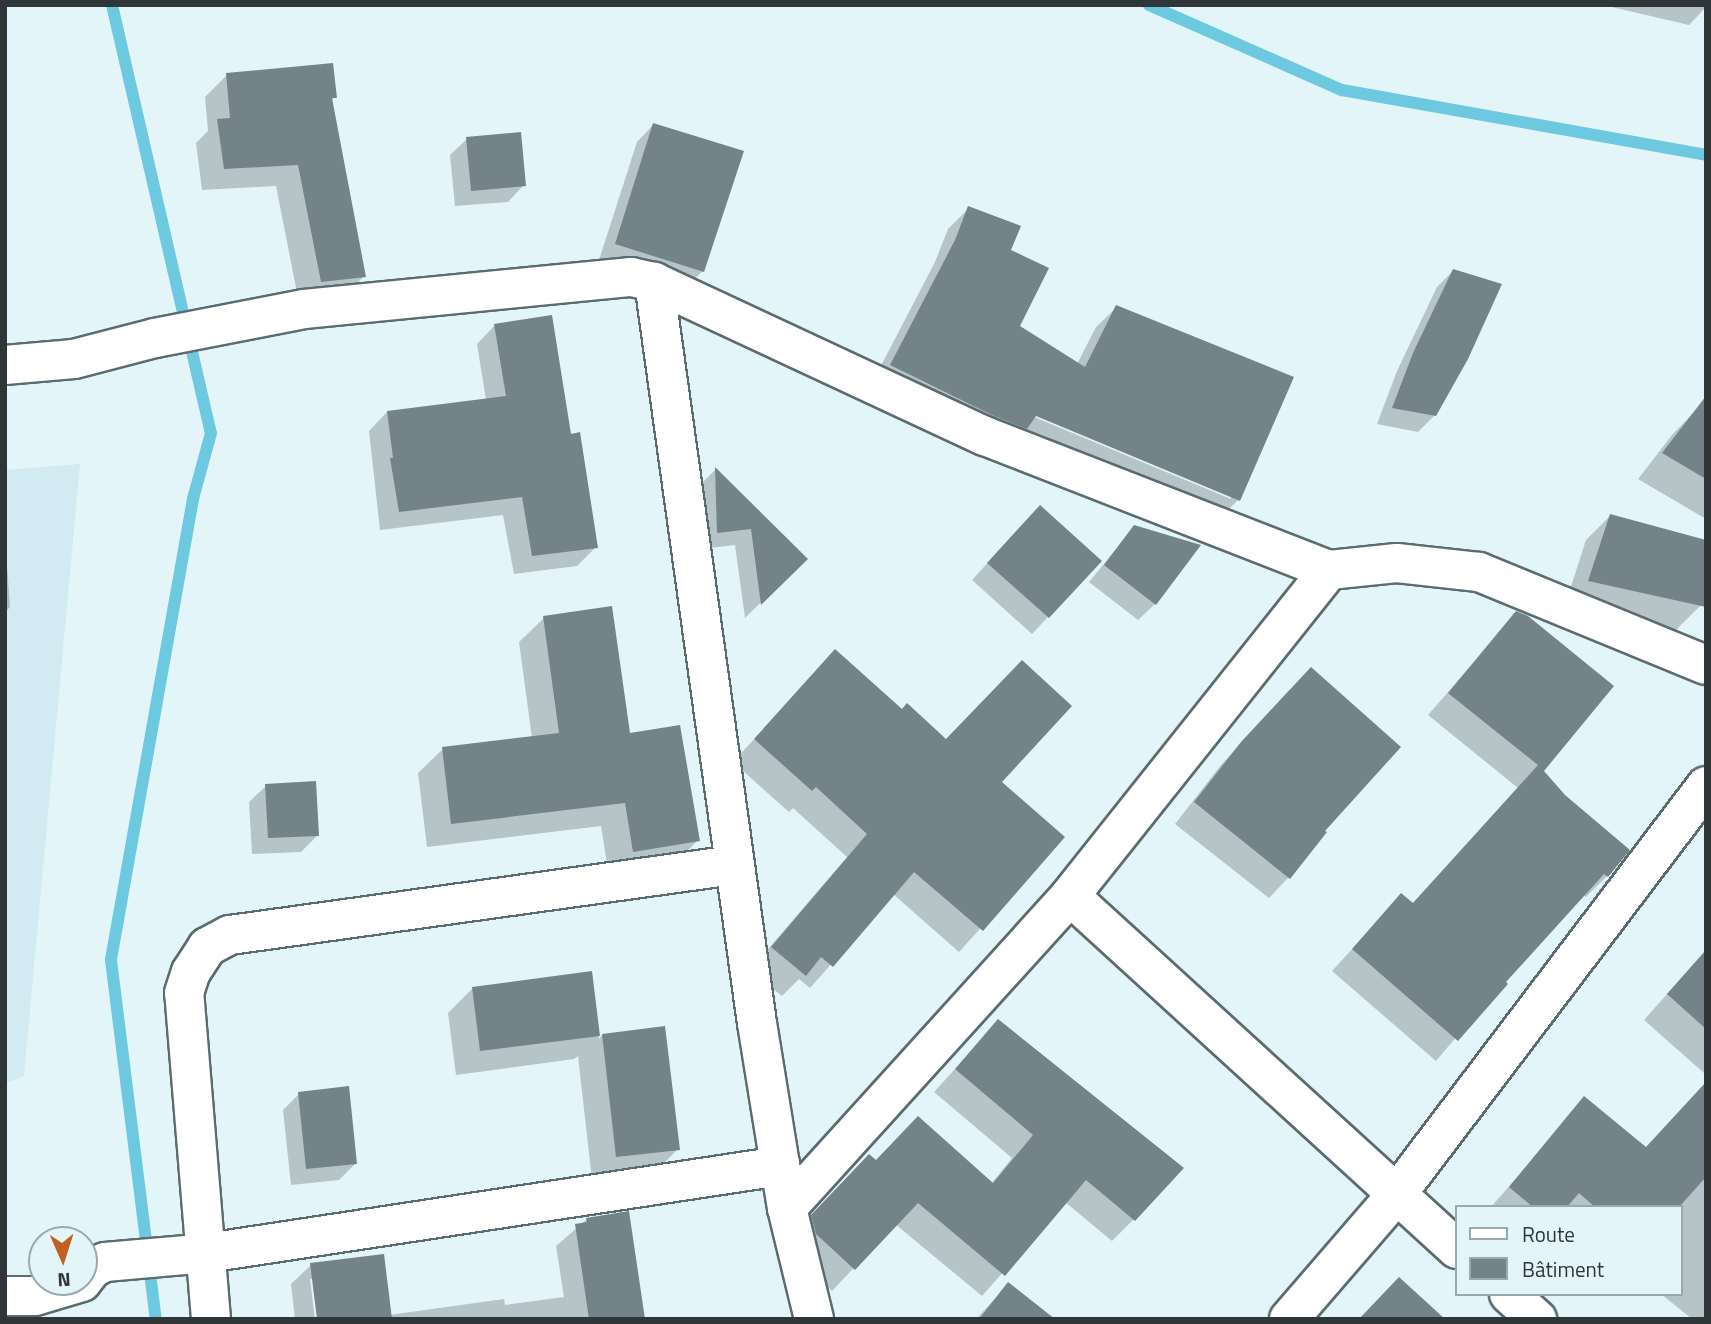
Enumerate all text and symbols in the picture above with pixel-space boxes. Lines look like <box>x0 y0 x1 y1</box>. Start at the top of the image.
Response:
legend <box>1456 1205 1683 1296</box>
text: Route <box>1522 1218 1575 1250</box>
north arrow <box>28 1226 98 1296</box>
text: Bâtiment <box>1522 1253 1604 1285</box>
text: N <box>57 1266 71 1295</box>

